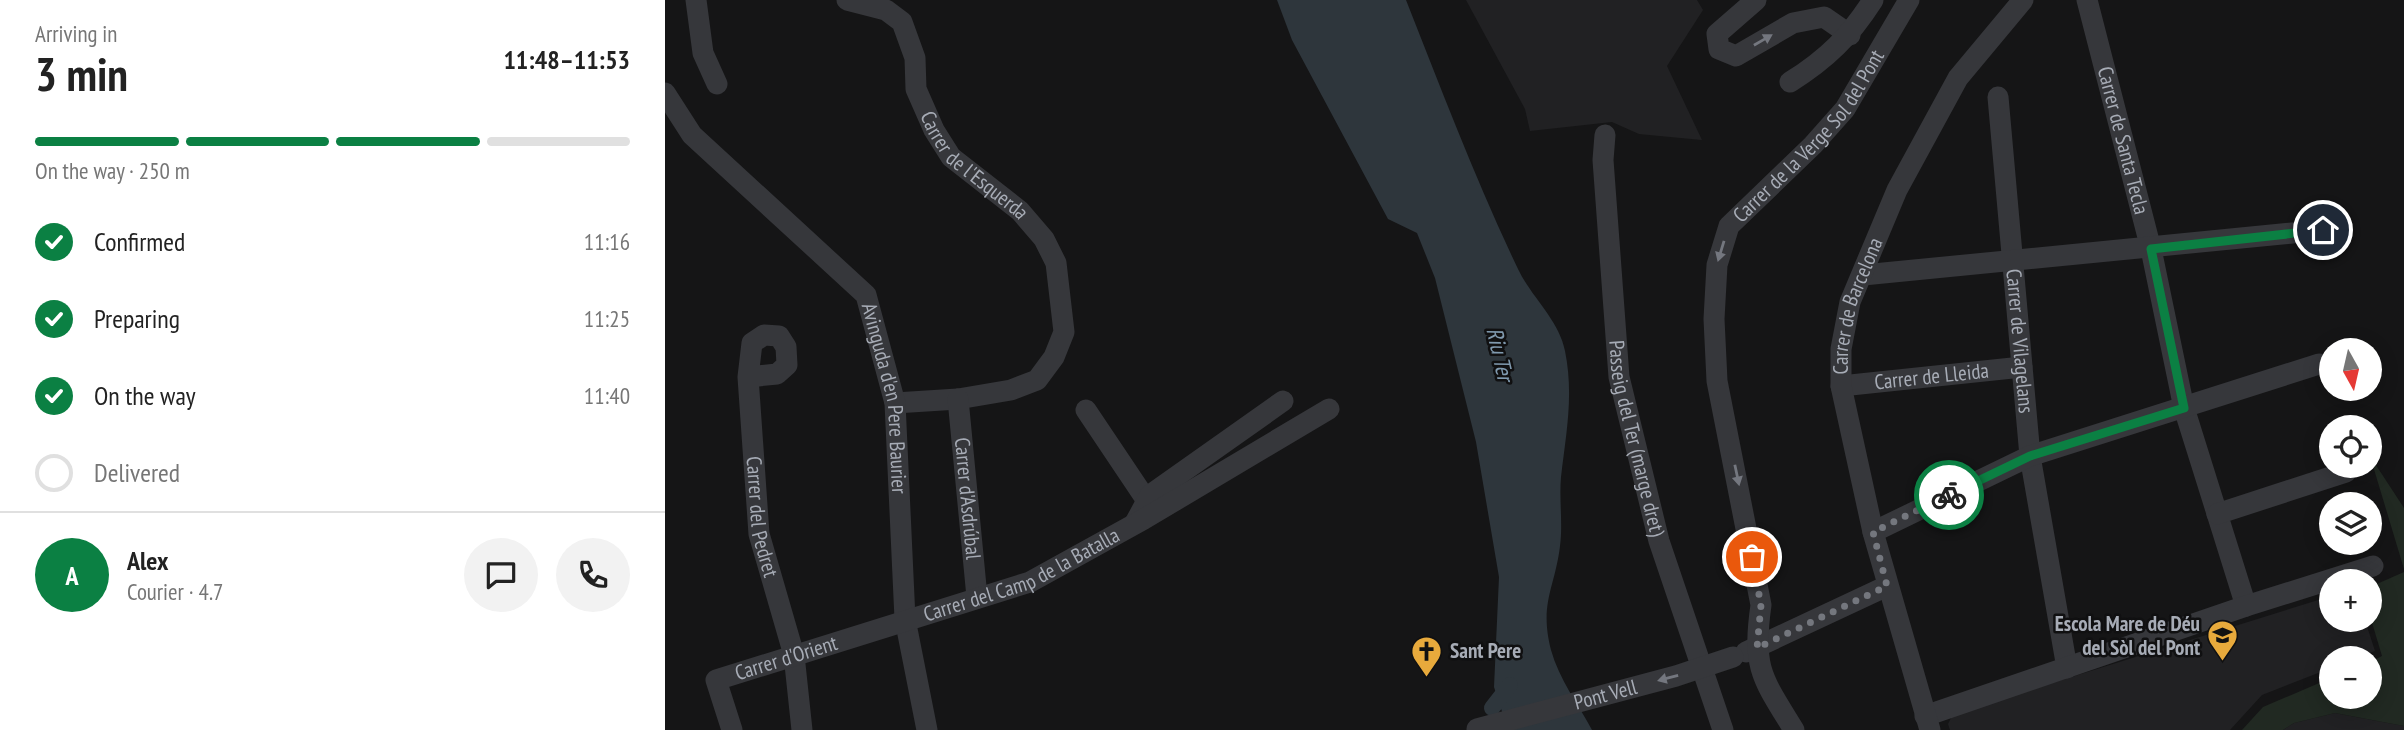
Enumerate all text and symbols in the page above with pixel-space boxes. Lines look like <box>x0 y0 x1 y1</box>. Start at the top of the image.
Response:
text: Arriving in <box>35 19 117 48</box>
one-way arrow <box>1753 34 1773 46</box>
text: 11:48–11:53 <box>503 43 630 76</box>
text: 3 min <box>35 44 128 104</box>
street label: Carrer de la Verge Sol del Pont <box>1727 44 1890 228</box>
street label: Carrer de Santa Tecla <box>2092 63 2156 217</box>
street label: Carrer de l'Esquerda <box>914 107 1035 225</box>
text: On the way · 250 m <box>35 156 190 185</box>
pin <box>2293 200 2353 260</box>
icon: home <box>2304 211 2342 249</box>
icon: check <box>35 223 73 261</box>
text: Confirmed <box>94 225 185 258</box>
text: 11:16 <box>584 227 630 256</box>
street label: Carrer de Barcelona <box>1827 233 1889 374</box>
one-way arrow <box>1716 241 1726 262</box>
street label: Carrer de Vilagelans <box>2000 268 2040 414</box>
icon: check <box>35 300 73 338</box>
street label: Avinguda d'en Pere Baurier <box>856 300 913 494</box>
text: Preparing <box>94 302 180 335</box>
text: 11:25 <box>584 304 630 333</box>
water label: Riu Ter <box>1480 324 1522 387</box>
north arrow <box>2319 338 2382 401</box>
map controls <box>2319 338 2382 709</box>
street label: Passeig del Ter (marge dret) <box>1603 339 1671 539</box>
street label: Carrer de Lleida <box>1873 357 1990 395</box>
icon: check <box>35 377 73 415</box>
text: On the way <box>94 379 196 412</box>
text: 11:40 <box>584 381 630 410</box>
button: locate <box>2319 415 2382 478</box>
street label: Carrer d'Asdrúbal <box>949 436 987 561</box>
street label: Carrer del Pedret <box>741 455 785 580</box>
text: Delivered <box>94 456 180 489</box>
courier <box>1914 460 1984 530</box>
one-way arrow <box>1732 464 1743 486</box>
icon: bike <box>1930 476 1968 514</box>
button: layers <box>2319 492 2382 555</box>
street label: Carrer del Camp de la Batalla <box>920 521 1124 627</box>
pin <box>1722 527 1782 587</box>
button: chat <box>464 538 538 612</box>
button: phone <box>556 538 630 612</box>
icon: bag <box>1733 538 1771 576</box>
text: Alex <box>127 544 168 577</box>
text: A <box>65 559 79 592</box>
button: + <box>2319 569 2382 632</box>
text: Courier · 4.7 <box>127 577 223 606</box>
place label: Escola Mare de Déu del Sòl del Pont <box>2055 610 2200 661</box>
school or university icon: Escola Mare de Déu del Sòl del Pont <box>2206 619 2240 663</box>
street label: Carrer d'Orient <box>731 629 841 686</box>
church icon: Sant Pere <box>1410 634 1444 678</box>
place label: Sant Pere <box>1450 637 1521 664</box>
button: − <box>2319 646 2382 709</box>
street label: Pont Vell <box>1571 673 1640 716</box>
one-way arrow <box>1657 674 1678 684</box>

